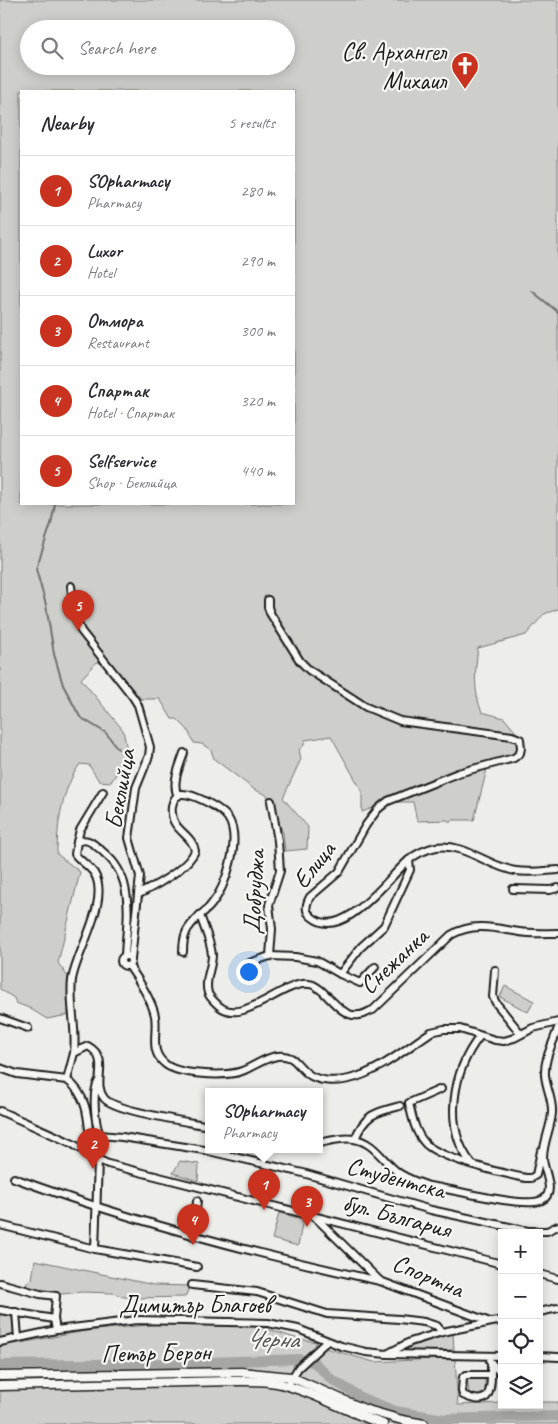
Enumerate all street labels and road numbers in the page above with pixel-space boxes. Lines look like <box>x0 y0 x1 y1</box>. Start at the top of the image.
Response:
street label: Беклийца <box>97 745 143 831</box>
street label: Елица <box>285 833 344 895</box>
street label: Добруджа <box>236 846 272 935</box>
street label: Снежанка <box>353 919 437 1001</box>
street label: Студентска <box>343 1150 451 1207</box>
street label: бул. България <box>339 1186 457 1246</box>
street label: Спортна <box>388 1247 470 1306</box>
street label: Димитър Благоев <box>119 1289 277 1321</box>
street label: Петър Берон <box>101 1336 213 1370</box>

